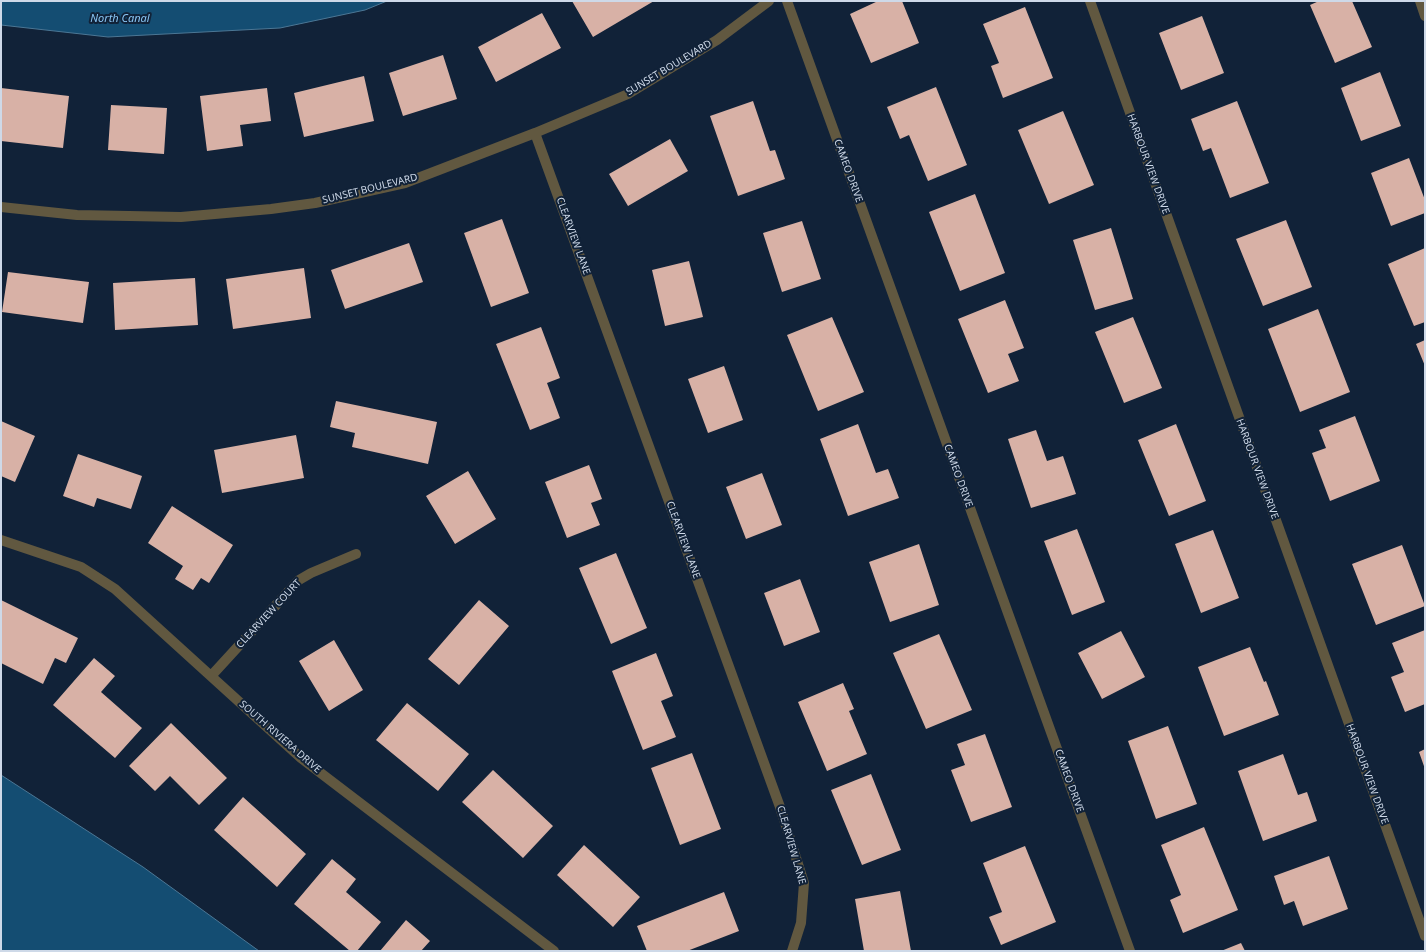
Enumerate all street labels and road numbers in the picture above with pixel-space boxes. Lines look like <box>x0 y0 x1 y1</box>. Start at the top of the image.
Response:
street label: SUNSET BOULEVARD <box>624 38 714 98</box>
street label: HARBOUR VIEW DRIVE <box>1124 112 1172 216</box>
street label: CAMEO DRIVE <box>831 138 865 204</box>
street label: SUNSET BOULEVARD <box>321 171 419 207</box>
street label: CLEARVIEW LANE <box>553 196 593 276</box>
street label: HARBOUR VIEW DRIVE <box>1233 417 1281 521</box>
street label: CAMEO DRIVE <box>941 443 975 509</box>
street label: CLEARVIEW LANE <box>663 500 703 580</box>
street label: CLEARVIEW COURT <box>234 577 304 651</box>
street label: SOUTH RIVIERA DRIVE <box>237 698 323 776</box>
street label: HARBOUR VIEW DRIVE <box>1343 722 1391 826</box>
street label: CAMEO DRIVE <box>1052 748 1086 814</box>
street label: CLEARVIEW LANE <box>774 804 808 886</box>

